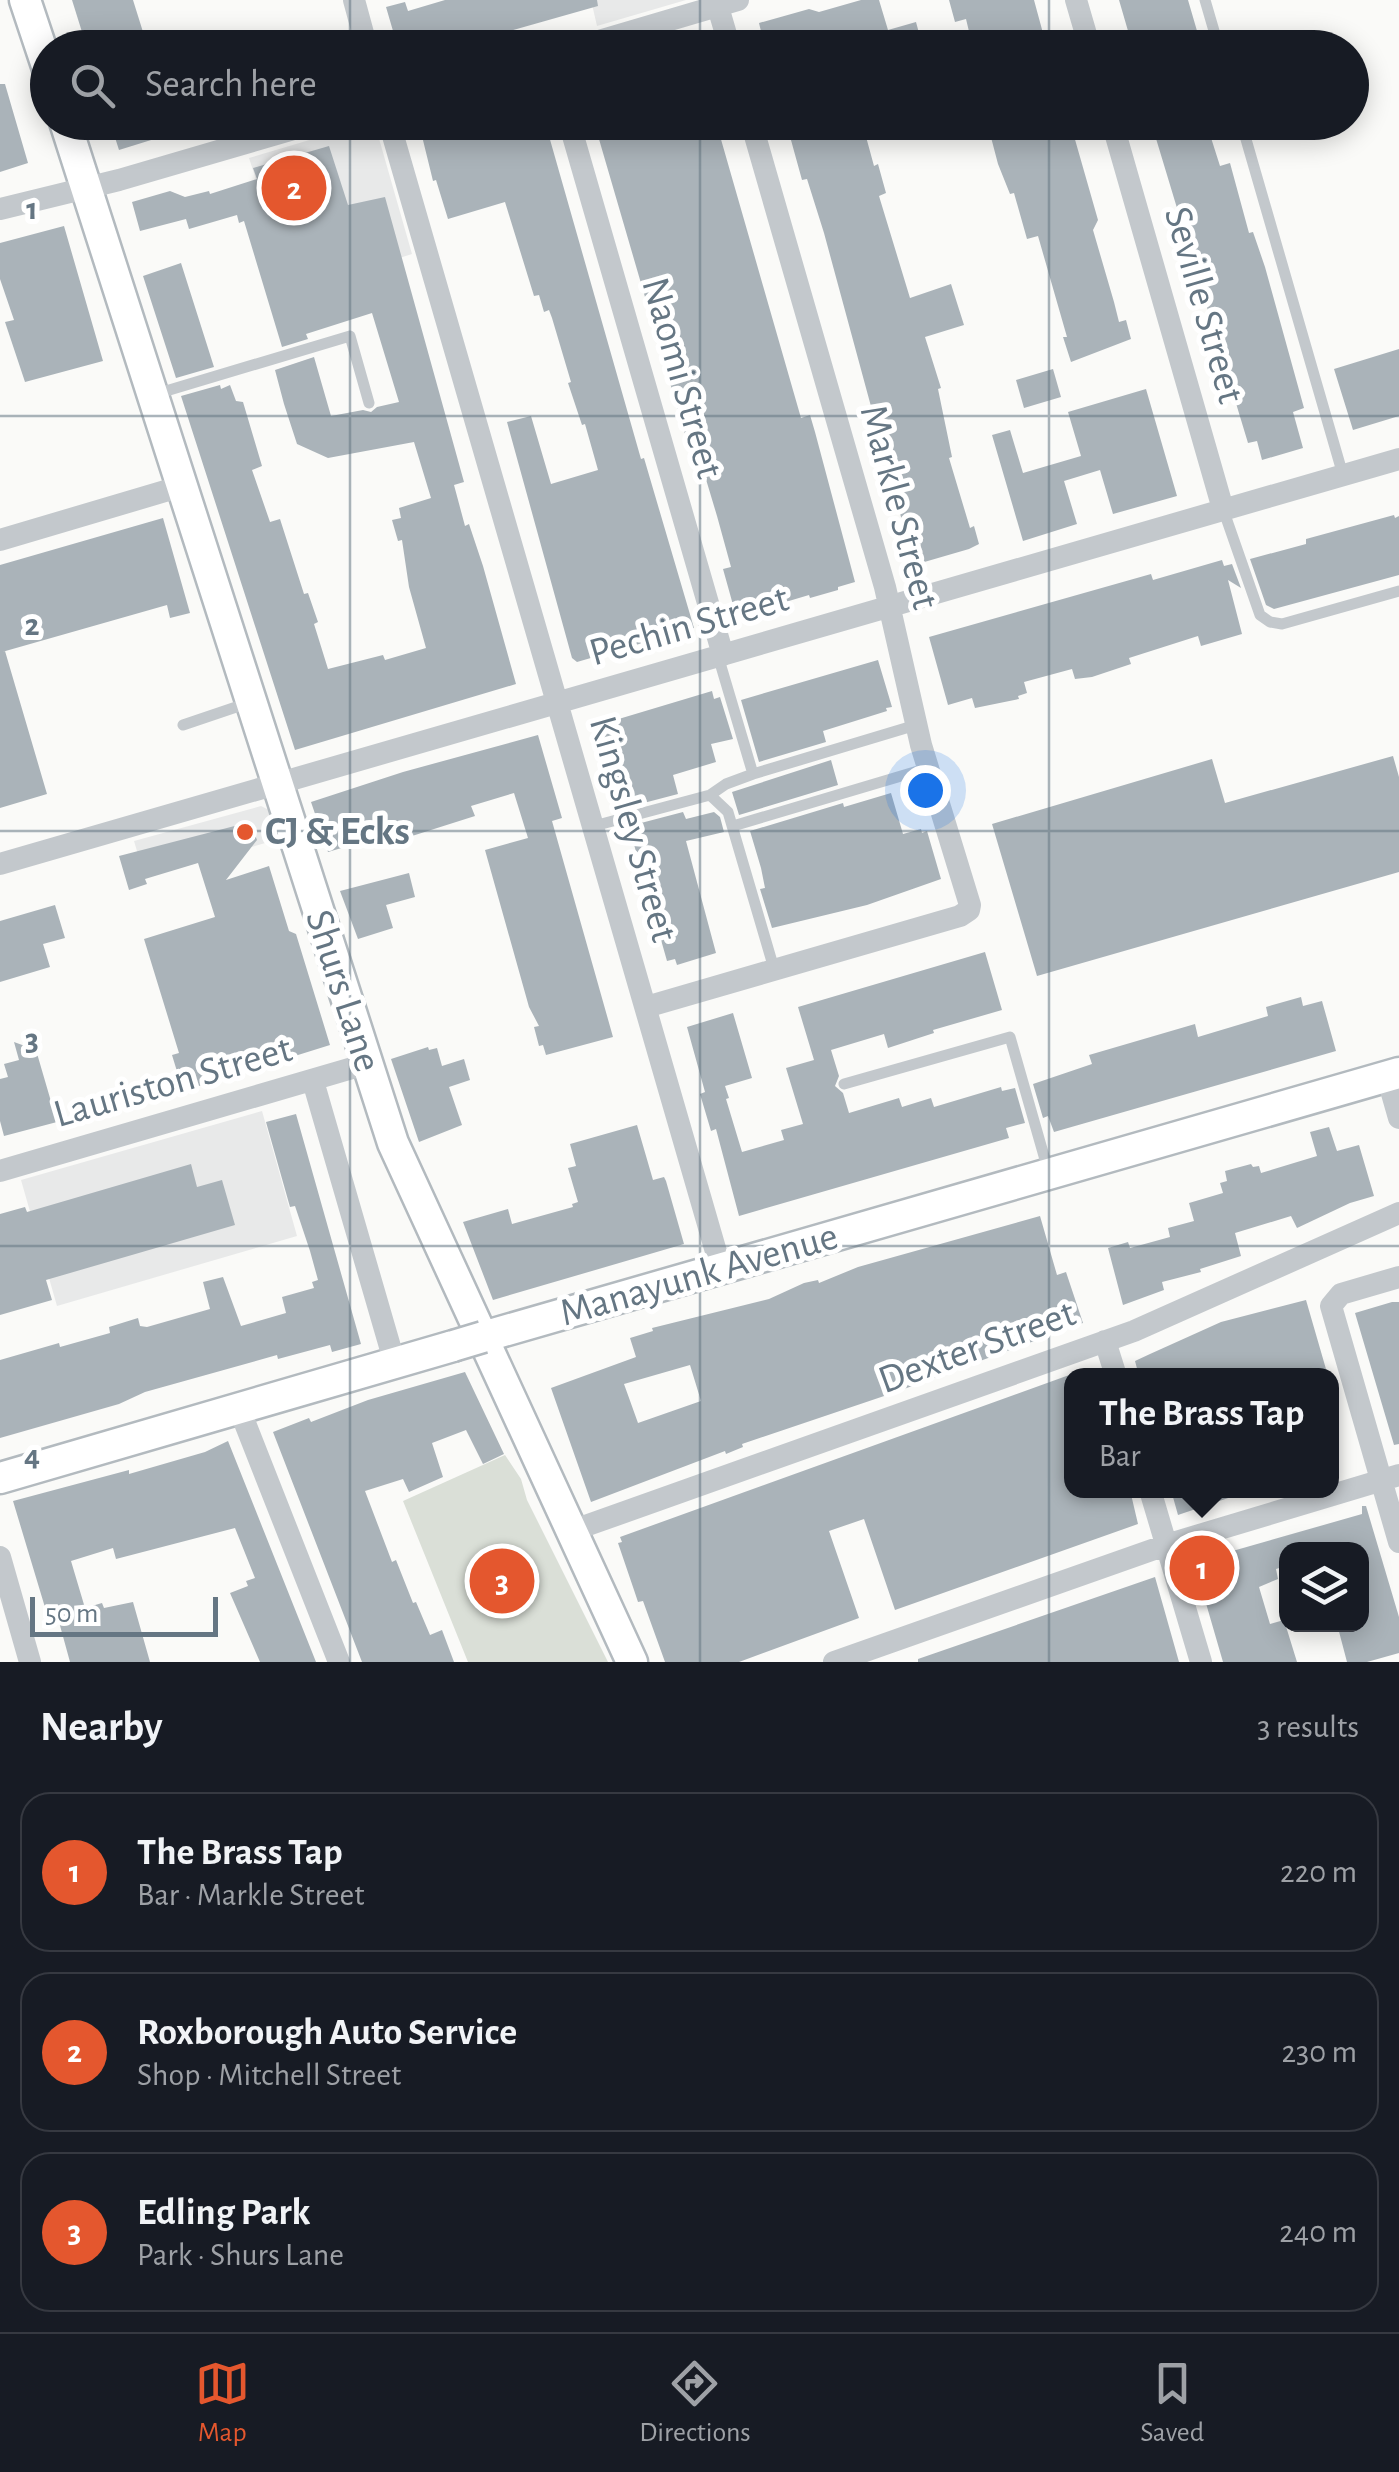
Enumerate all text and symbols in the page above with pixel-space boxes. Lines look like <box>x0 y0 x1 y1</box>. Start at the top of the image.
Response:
search box <box>30 30 1369 140</box>
icon: search <box>65 58 120 113</box>
text: Search here <box>145 66 317 104</box>
pin: 2 <box>262 150 326 226</box>
text: 1 <box>26 193 38 225</box>
street label: Seville Street <box>1157 202 1251 408</box>
street label: Naomi Street <box>634 273 730 483</box>
street label: Markle Street <box>853 401 945 614</box>
street label: Pechin Street <box>585 578 793 673</box>
text: 2 <box>24 609 40 641</box>
street label: Kingsley Street <box>582 712 684 947</box>
your location <box>900 765 951 816</box>
place label: CJ & Ecks <box>265 812 410 852</box>
marker: CJ & Ecks <box>234 821 256 843</box>
street label: Shurs Lane <box>298 905 388 1077</box>
text: 3 <box>25 1024 39 1056</box>
street label: Lauriston Street <box>50 1029 297 1135</box>
street label: Manayunk Avenue <box>556 1216 842 1334</box>
street label: Dexter Street <box>873 1293 1081 1401</box>
popup <box>1064 1368 1339 1498</box>
text: The Brass Tap <box>1099 1395 1304 1433</box>
text: 4 <box>24 1440 40 1472</box>
text: Bar <box>1099 1440 1141 1472</box>
pin: 1 <box>1170 1530 1234 1606</box>
map controls <box>1279 1542 1369 1632</box>
button: layers <box>1279 1542 1369 1632</box>
pin: 3 <box>470 1544 534 1618</box>
scale bar <box>30 1592 218 1636</box>
text: 50 m <box>45 1600 99 1628</box>
text: Nearby <box>40 1706 163 1748</box>
text: 3 results <box>1257 1711 1359 1743</box>
text: The Brass Tap <box>137 1834 343 1872</box>
text: 1 <box>69 1856 80 1888</box>
text: 220 m <box>1280 1856 1357 1888</box>
text: Bar · Markle Street <box>137 1879 365 1911</box>
text: Roxborough Auto Service <box>137 2014 517 2052</box>
text: 2 <box>67 2036 82 2068</box>
text: 230 m <box>1281 2036 1357 2068</box>
text: Shop · Mitchell Street <box>137 2059 401 2091</box>
text: Edling Park <box>137 2194 310 2232</box>
text: 3 <box>68 2216 81 2248</box>
text: 240 m <box>1279 2216 1357 2248</box>
text: Park · Shurs Lane <box>137 2239 344 2271</box>
tab: Map <box>195 2356 250 2450</box>
tab: Directions <box>639 2356 751 2450</box>
tab: Saved <box>1140 2356 1204 2450</box>

